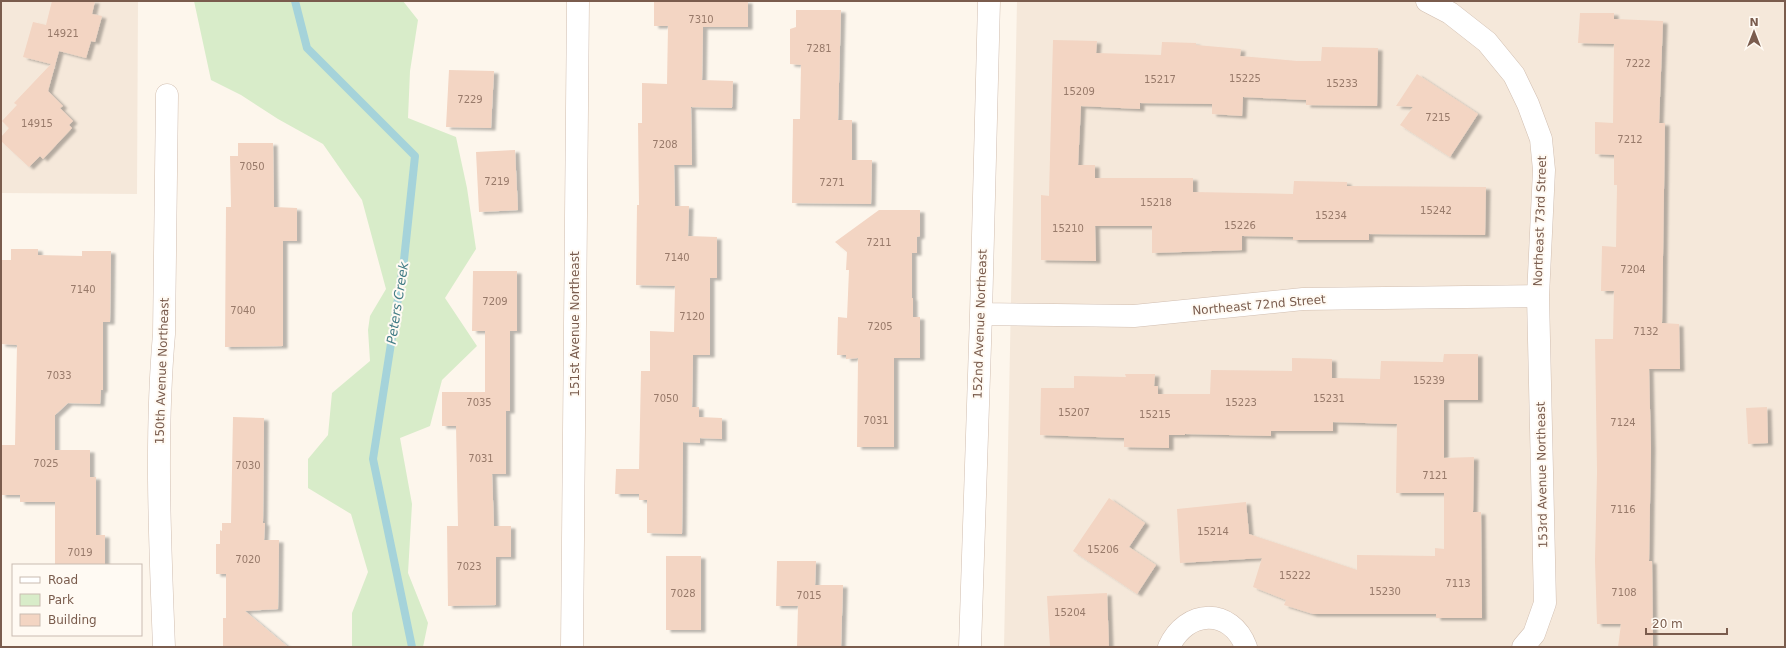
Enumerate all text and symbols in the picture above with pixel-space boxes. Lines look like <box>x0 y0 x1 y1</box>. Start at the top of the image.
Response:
north arrow <box>1734 12 1774 52</box>
house number: 7310 <box>688 14 714 25</box>
text: N <box>1749 16 1759 29</box>
house number: 14921 <box>47 28 79 39</box>
house number: 7281 <box>806 43 832 54</box>
house number: 7222 <box>1625 58 1651 69</box>
house number: 15225 <box>1229 73 1261 84</box>
house number: 15217 <box>1144 74 1176 85</box>
house number: 15233 <box>1326 78 1358 89</box>
house number: 15209 <box>1063 86 1095 97</box>
house number: 7229 <box>457 94 483 105</box>
house number: 7215 <box>1425 112 1451 123</box>
house number: 14915 <box>21 118 53 129</box>
house number: 7212 <box>1617 134 1643 145</box>
house number: 7208 <box>652 139 678 150</box>
street label: Northeast 73rd Street <box>1531 155 1549 287</box>
house number: 7050 <box>239 161 265 172</box>
house number: 7219 <box>484 176 510 187</box>
house number: 7271 <box>819 177 845 188</box>
house number: 15218 <box>1140 197 1172 208</box>
house number: 15242 <box>1420 205 1452 216</box>
house number: 15234 <box>1315 210 1347 221</box>
house number: 15226 <box>1224 220 1256 231</box>
house number: 15210 <box>1052 223 1084 234</box>
house number: 7211 <box>866 237 892 248</box>
street label: 152nd Avenue Northeast <box>970 249 990 399</box>
street label: 151st Avenue Northeast <box>568 251 582 397</box>
house number: 7140 <box>664 252 690 263</box>
water label: Peters Creek <box>384 260 411 345</box>
house number: 7204 <box>1620 264 1646 275</box>
house number: 7140 <box>70 284 96 295</box>
street label: Northeast 72nd Street <box>1192 292 1327 318</box>
house number: 7209 <box>482 296 508 307</box>
street label: 150th Avenue Northeast <box>152 297 172 445</box>
house number: 7040 <box>230 305 256 316</box>
house number: 7120 <box>679 311 705 322</box>
house number: 7205 <box>867 321 893 332</box>
house number: 7132 <box>1633 326 1659 337</box>
house number: 7033 <box>46 370 72 381</box>
house number: 15239 <box>1413 375 1445 386</box>
house number: 7050 <box>653 393 679 404</box>
house number: 15231 <box>1313 393 1345 404</box>
house number: 7035 <box>466 397 492 408</box>
house number: 15223 <box>1225 397 1257 408</box>
street label: 153rd Avenue Northeast <box>1534 401 1550 548</box>
house number: 15207 <box>1058 407 1090 418</box>
house number: 15215 <box>1139 409 1171 420</box>
house number: 7031 <box>863 415 889 426</box>
house number: 7124 <box>1610 417 1636 428</box>
house number: 7031 <box>468 453 494 464</box>
house number: 7025 <box>33 458 59 469</box>
house number: 7030 <box>235 460 261 471</box>
house number: 7121 <box>1422 470 1448 481</box>
house number: 7116 <box>1610 504 1636 515</box>
house number: 15214 <box>1197 526 1229 537</box>
house number: 15206 <box>1087 544 1119 555</box>
house number: 7019 <box>67 547 93 558</box>
house number: 7020 <box>235 554 261 565</box>
house number: 7023 <box>456 561 482 572</box>
legend <box>12 564 142 636</box>
house number: 15222 <box>1279 570 1311 581</box>
text: Road <box>48 573 78 587</box>
house number: 7113 <box>1445 578 1471 589</box>
house number: 15230 <box>1369 586 1401 597</box>
house number: 7108 <box>1611 587 1637 598</box>
house number: 7028 <box>670 588 696 599</box>
house number: 7015 <box>796 590 822 601</box>
text: Park <box>48 593 74 607</box>
house number: 15204 <box>1054 607 1086 618</box>
scale bar <box>1646 610 1727 636</box>
text: Building <box>48 613 97 627</box>
text: 20 m <box>1652 617 1683 631</box>

